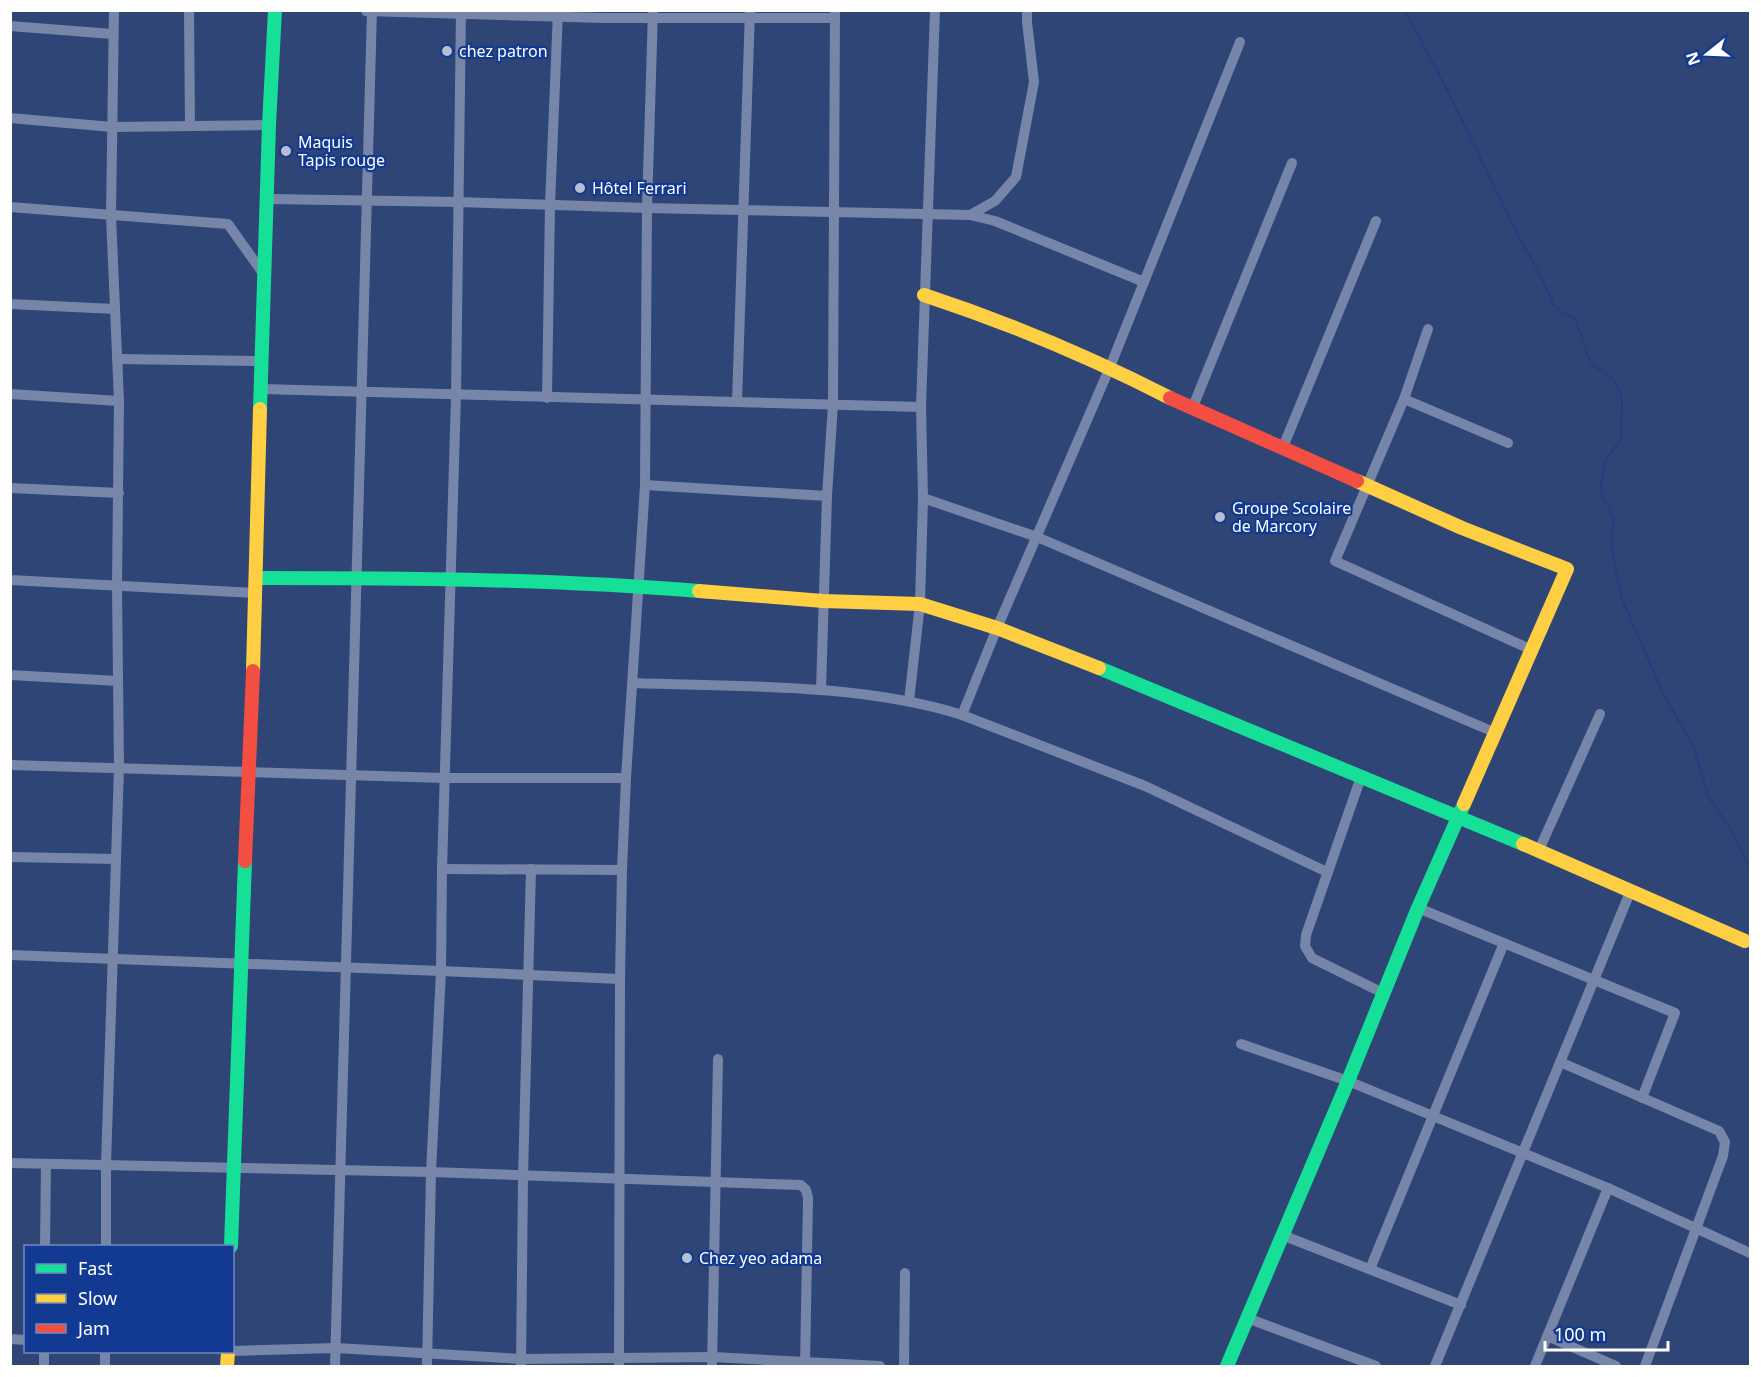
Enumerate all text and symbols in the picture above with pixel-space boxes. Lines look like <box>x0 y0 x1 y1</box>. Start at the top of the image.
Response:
north arrow <box>1677 24 1737 84</box>
place label: chez patron <box>459 40 548 62</box>
marker: chez patron <box>440 44 454 58</box>
text: N <box>1680 49 1705 68</box>
place label: Maquis Tapis rouge <box>298 131 385 171</box>
marker: Maquis Tapis rouge <box>279 144 293 158</box>
place label: Hôtel Ferrari <box>592 177 687 199</box>
marker: Hôtel Ferrari <box>573 181 587 195</box>
place label: Groupe Scolaire de Marcory <box>1232 497 1351 537</box>
marker: Groupe Scolaire de Marcory <box>1213 510 1227 524</box>
legend <box>24 1245 234 1353</box>
place label: Chez yeo adama <box>699 1247 822 1269</box>
marker: Chez yeo adama <box>680 1251 694 1265</box>
text: Fast <box>78 1256 113 1280</box>
text: Slow <box>78 1286 117 1310</box>
scale bar <box>1545 1314 1668 1352</box>
text: Jam <box>76 1316 110 1340</box>
text: 100 m <box>1554 1322 1606 1346</box>

